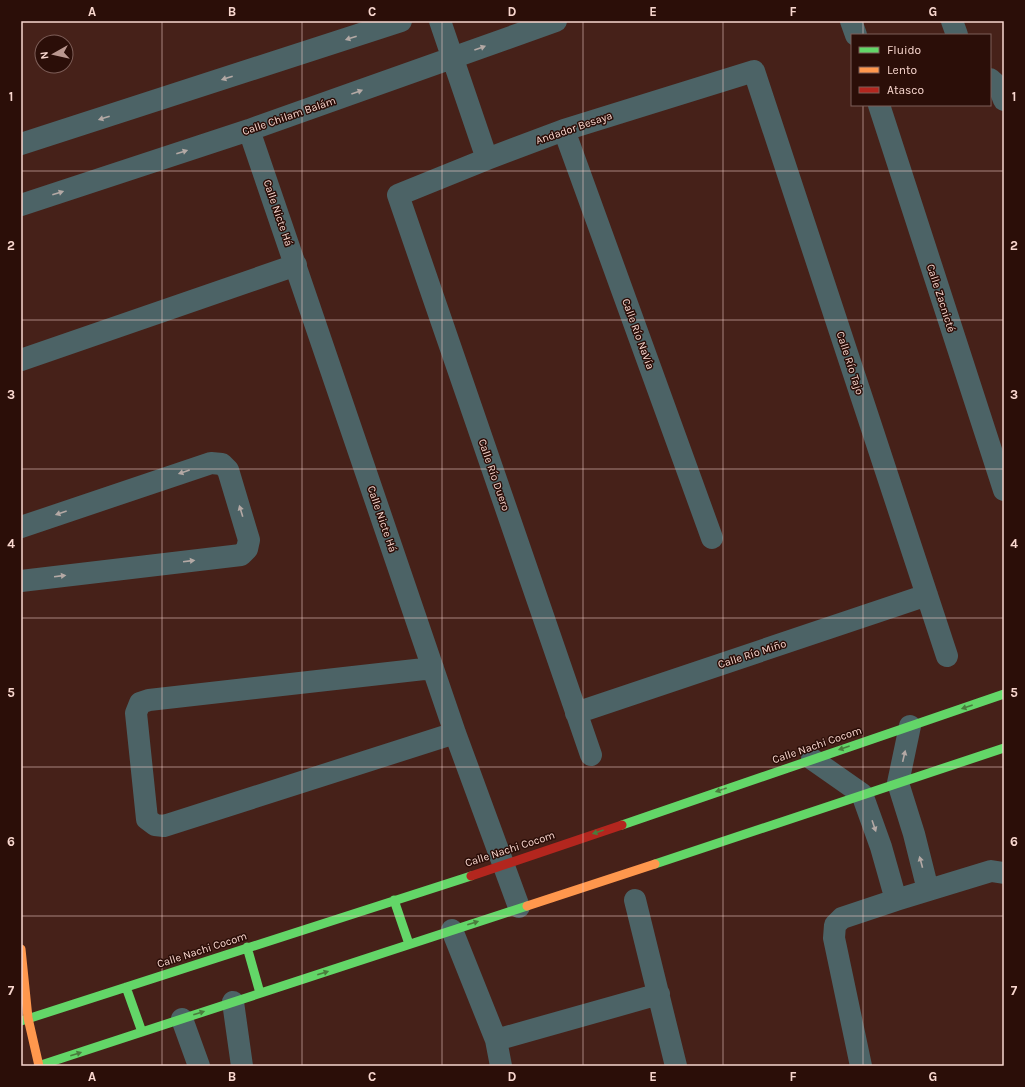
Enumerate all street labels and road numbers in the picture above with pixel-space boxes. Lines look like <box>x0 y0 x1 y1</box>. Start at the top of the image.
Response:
street label: Calle Chilam Balám <box>240 94 338 138</box>
street label: Andador Besaya <box>534 109 614 147</box>
street label: Calle Nicte Há <box>261 178 295 248</box>
street label: Calle Zacnicté <box>924 262 958 334</box>
street label: Calle Río NaVía <box>619 297 657 371</box>
street label: Calle Río Tajo <box>834 330 866 396</box>
street label: Calle Río Duero <box>476 437 512 513</box>
street label: Calle Nicte Há <box>365 484 399 554</box>
street label: Calle Río Miño <box>716 637 788 671</box>
street label: Calle Nachi Cocom <box>771 724 863 766</box>
street label: Calle Nachi Cocom <box>463 828 557 870</box>
street label: Calle Nachi Cocom <box>155 929 249 971</box>

